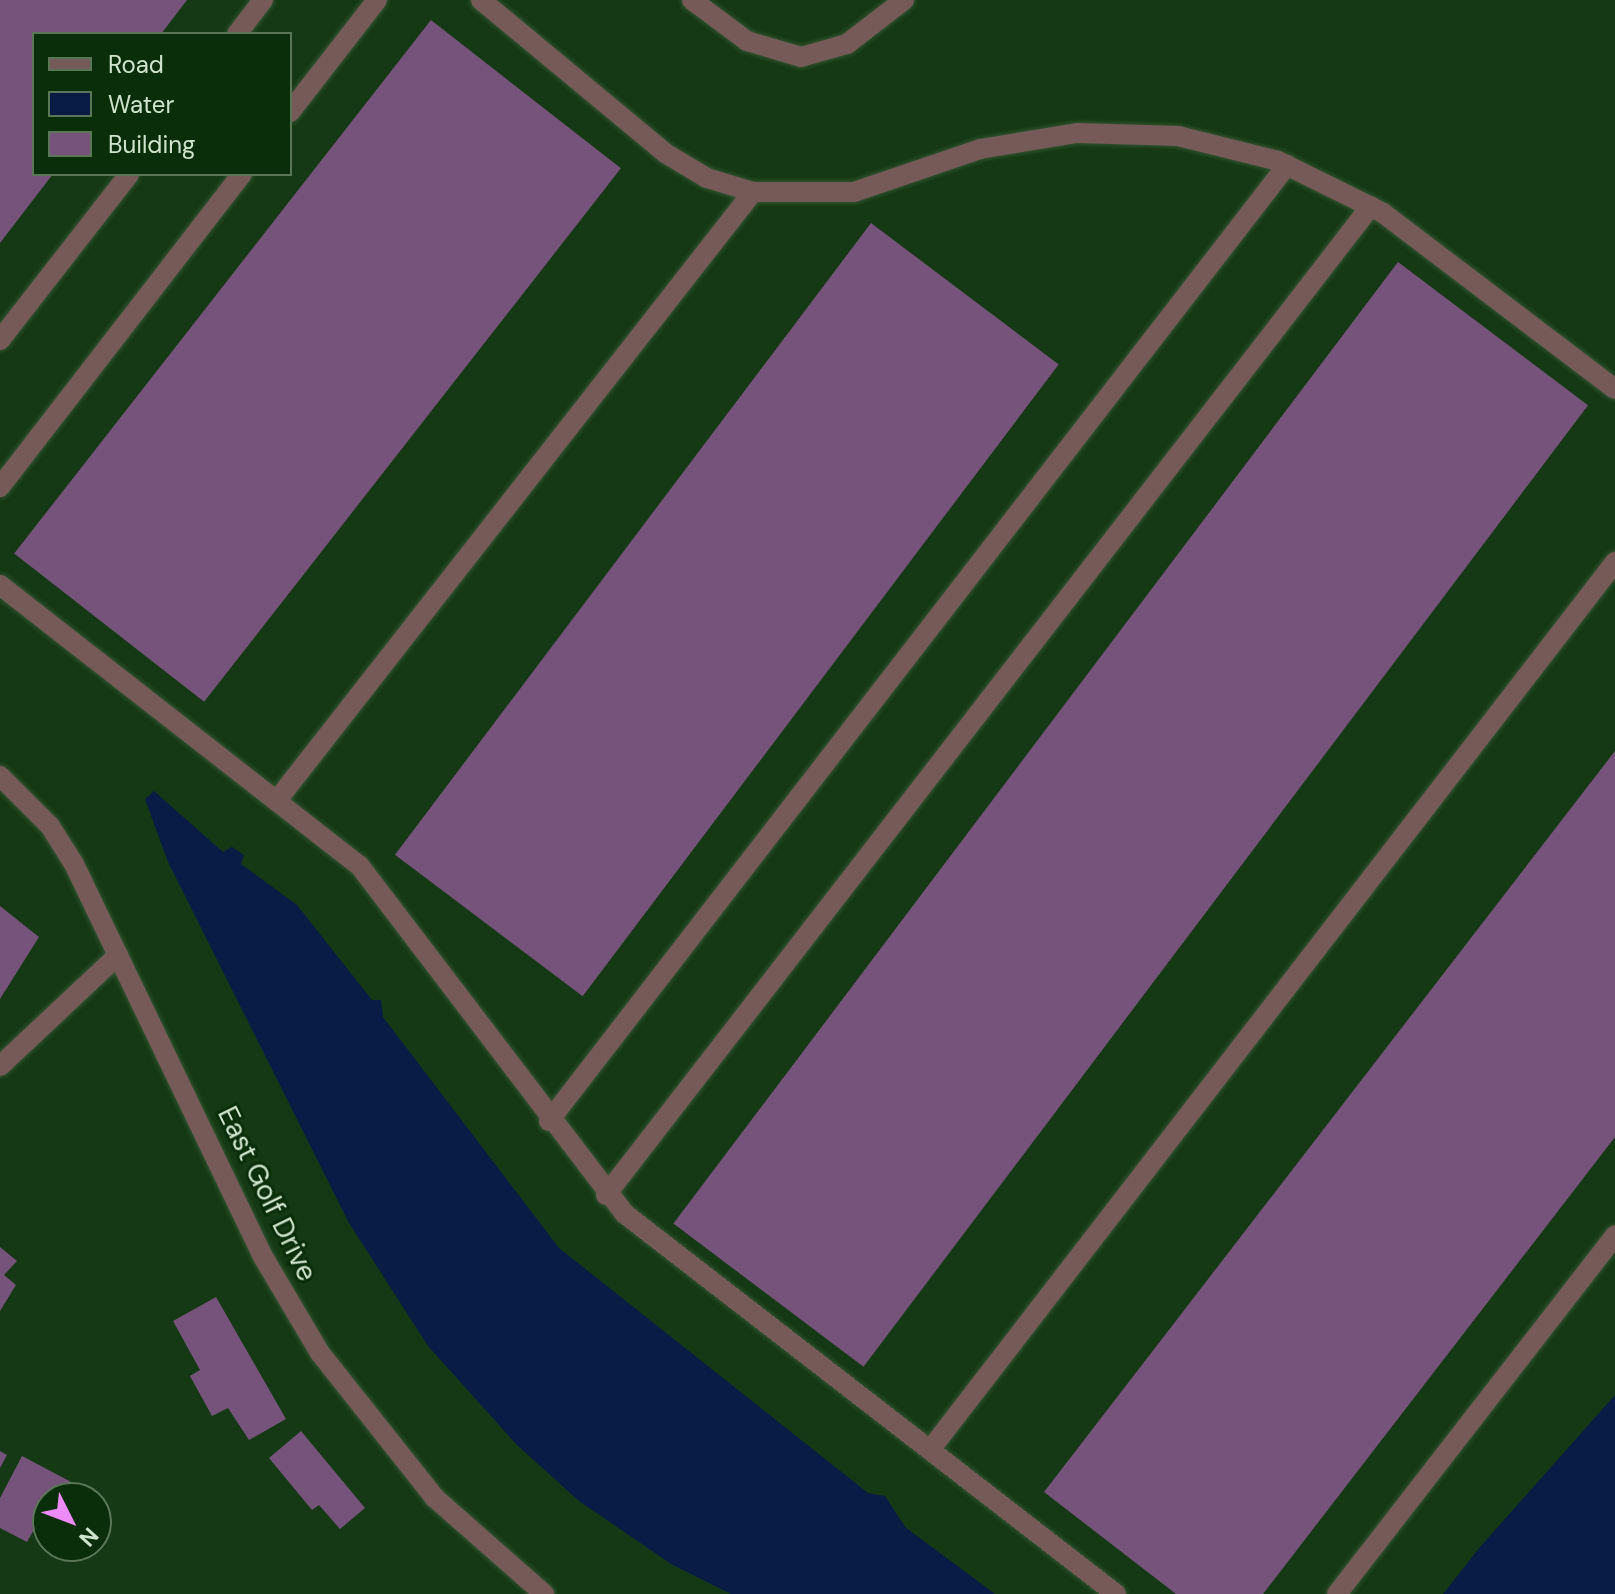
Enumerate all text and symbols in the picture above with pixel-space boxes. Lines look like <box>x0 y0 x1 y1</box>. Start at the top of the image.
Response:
legend <box>32 32 292 176</box>
text: Road <box>108 49 164 80</box>
text: Water <box>108 89 174 120</box>
text: Building <box>108 129 195 160</box>
street label: East Golf Drive <box>210 1101 324 1287</box>
north arrow <box>32 1482 112 1562</box>
text: N <box>73 1521 105 1553</box>

